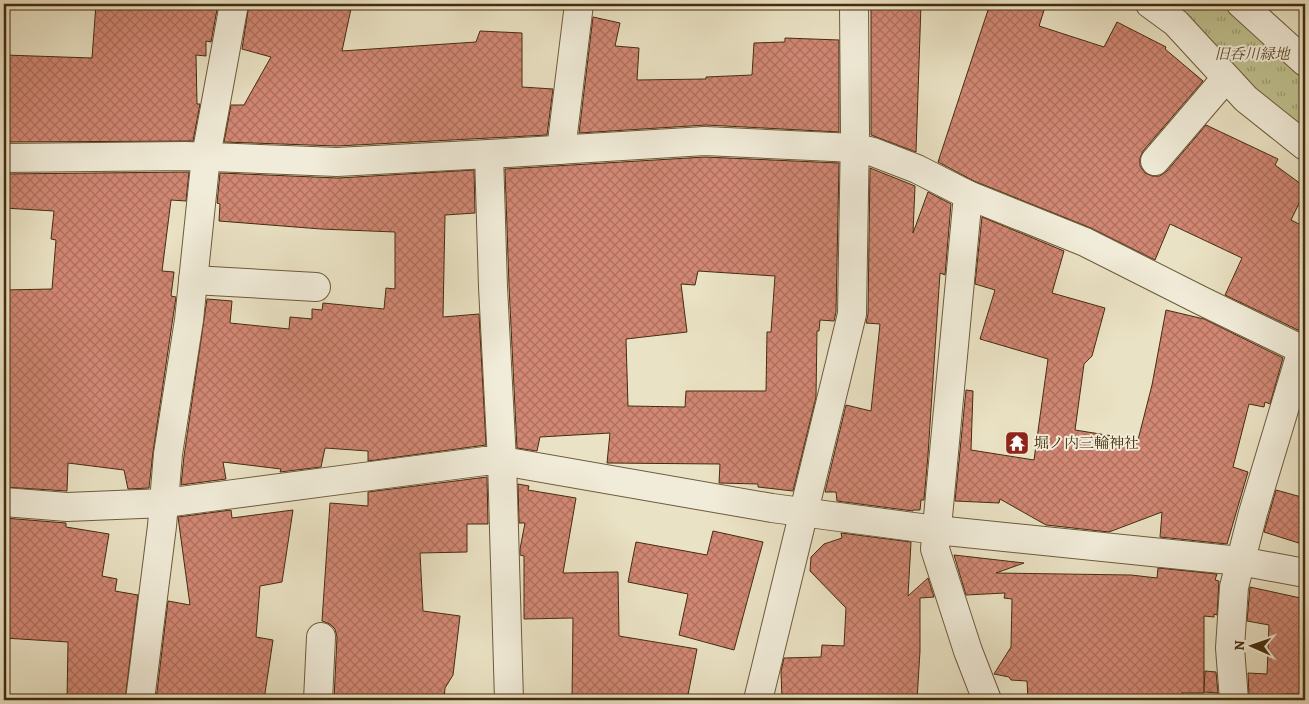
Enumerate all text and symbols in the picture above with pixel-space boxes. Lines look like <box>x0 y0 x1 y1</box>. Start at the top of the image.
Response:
park label: 旧呑川緑地 <box>1214 44 1291 64</box>
temple icon: 堀ノ内三輪神社 <box>1004 430 1030 456</box>
place label: 堀ノ内三輪神社 <box>1034 433 1139 453</box>
north arrow <box>1226 622 1276 672</box>
text: N <box>1230 640 1249 651</box>

